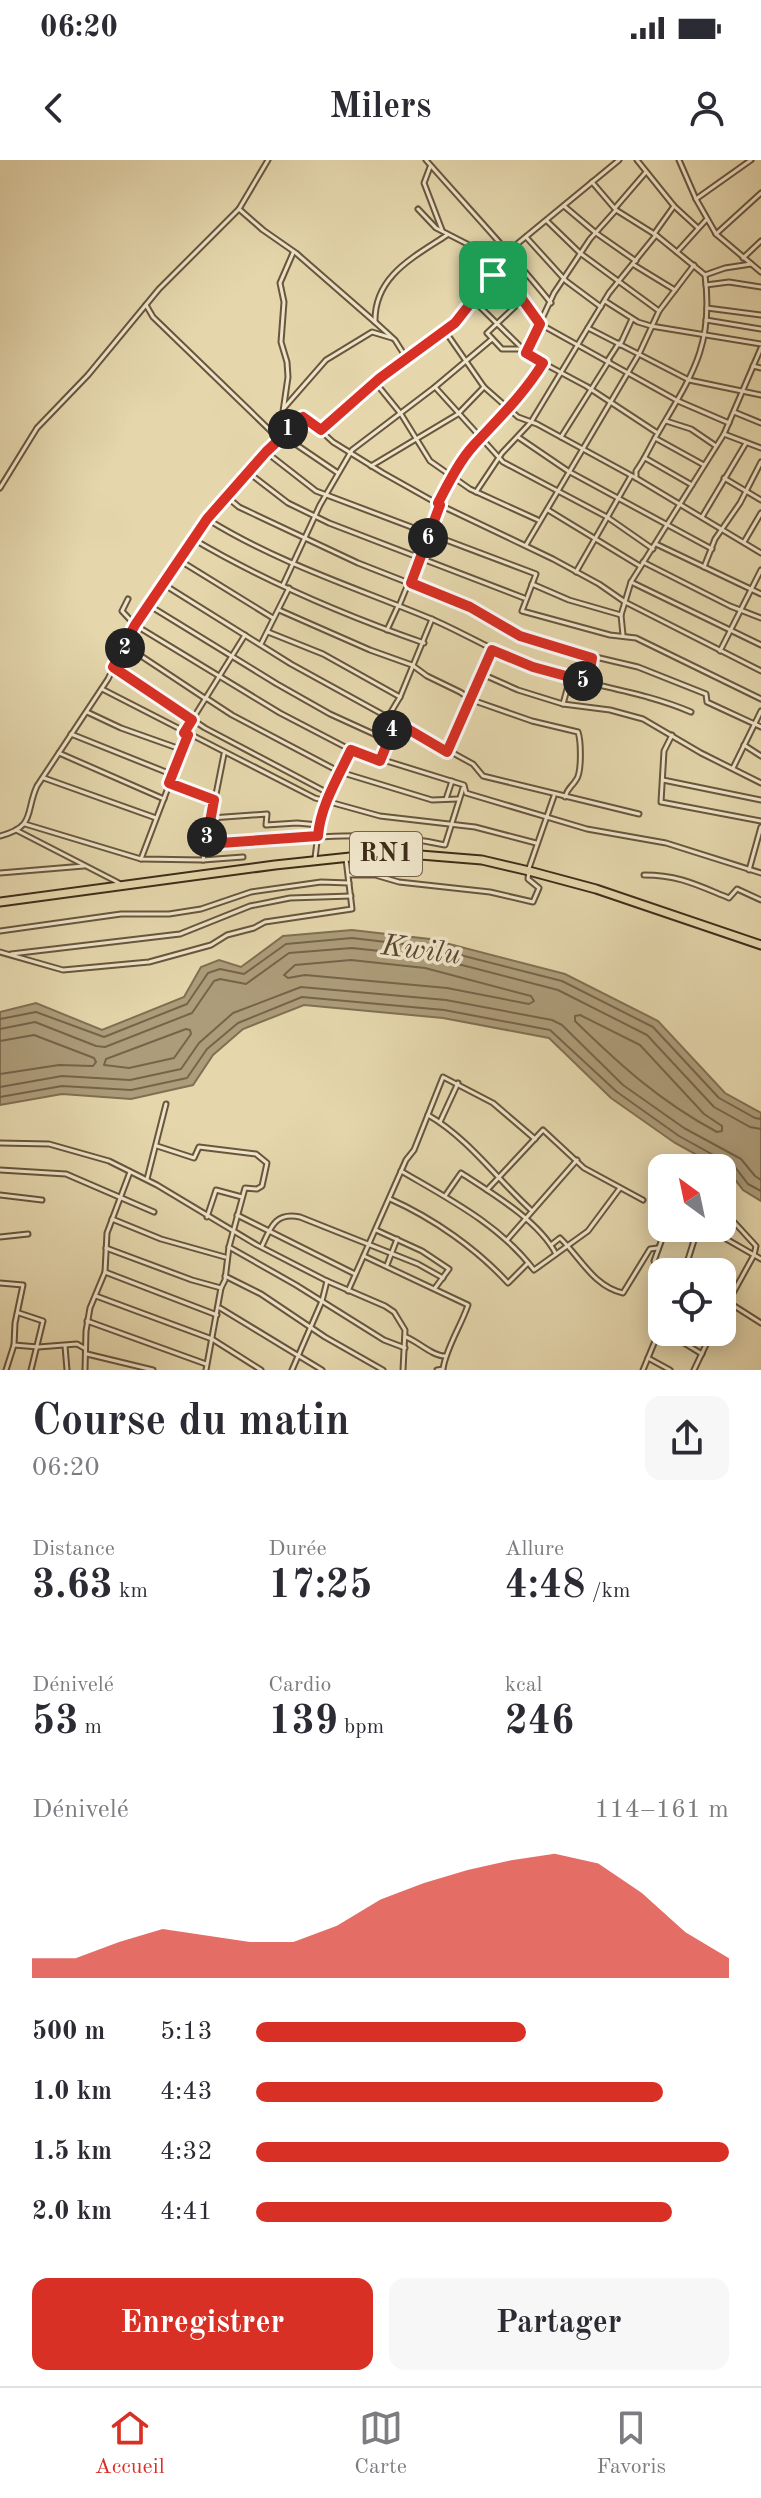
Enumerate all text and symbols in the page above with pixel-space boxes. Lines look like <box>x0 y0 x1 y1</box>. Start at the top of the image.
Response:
text: 06:20 <box>40 13 118 43</box>
icon: back <box>32 86 76 130</box>
icon: person <box>685 86 729 130</box>
text: Milers <box>330 90 431 126</box>
pin <box>459 241 527 309</box>
icon: arrive <box>471 253 515 297</box>
pin: 1 <box>268 409 308 449</box>
text: 1 <box>282 418 294 440</box>
pin: 6 <box>408 518 448 558</box>
text: 6 <box>422 527 434 549</box>
pin: 2 <box>105 628 145 668</box>
text: 2 <box>119 637 131 659</box>
pin: 5 <box>563 661 603 701</box>
text: 5 <box>577 670 589 692</box>
pin: 4 <box>372 710 412 750</box>
text: 4 <box>386 719 398 741</box>
pin: 3 <box>187 817 227 857</box>
text: 3 <box>201 826 213 848</box>
road number: RN1 <box>350 832 422 876</box>
water label: Kwilu <box>378 931 463 971</box>
north arrow <box>648 1154 736 1242</box>
map controls <box>648 1154 736 1346</box>
button: locate <box>648 1258 736 1346</box>
button: share <box>645 1396 729 1480</box>
text: Course du matin <box>32 1400 350 1444</box>
text: 06:20 <box>32 1455 100 1481</box>
text: Distance <box>32 1538 115 1560</box>
text: Durée <box>268 1538 327 1560</box>
text: Allure <box>505 1538 564 1560</box>
text: 3.63 <box>32 1567 113 1607</box>
text: 17:25 <box>268 1567 372 1607</box>
text: 4:48 <box>505 1567 585 1607</box>
text: km <box>113 1580 148 1602</box>
text: /km <box>585 1580 630 1602</box>
text: Dénivelé <box>32 1674 114 1696</box>
text: Cardio <box>268 1674 331 1696</box>
text: kcal <box>505 1674 543 1696</box>
text: 53 <box>32 1703 78 1743</box>
text: 139 <box>268 1703 338 1743</box>
text: 246 <box>505 1703 574 1743</box>
text: m <box>78 1716 102 1738</box>
text: bpm <box>338 1716 384 1738</box>
text: Dénivelé <box>32 1797 129 1823</box>
text: 114–161 m <box>594 1797 729 1823</box>
text: 500 m <box>32 2019 105 2045</box>
text: 5:13 <box>160 2019 213 2045</box>
text: 1.0 km <box>32 2079 112 2105</box>
text: 4:43 <box>160 2079 213 2105</box>
text: 1.5 km <box>32 2139 112 2165</box>
text: 4:32 <box>160 2139 213 2165</box>
text: 2.0 km <box>32 2199 112 2225</box>
text: 4:41 <box>160 2199 213 2225</box>
button: Enregistrer <box>32 2278 373 2370</box>
button: Partager <box>389 2278 729 2370</box>
tab: Accueil <box>95 2406 165 2481</box>
tab: Carte <box>354 2406 407 2481</box>
tab: Favoris <box>596 2406 666 2481</box>

